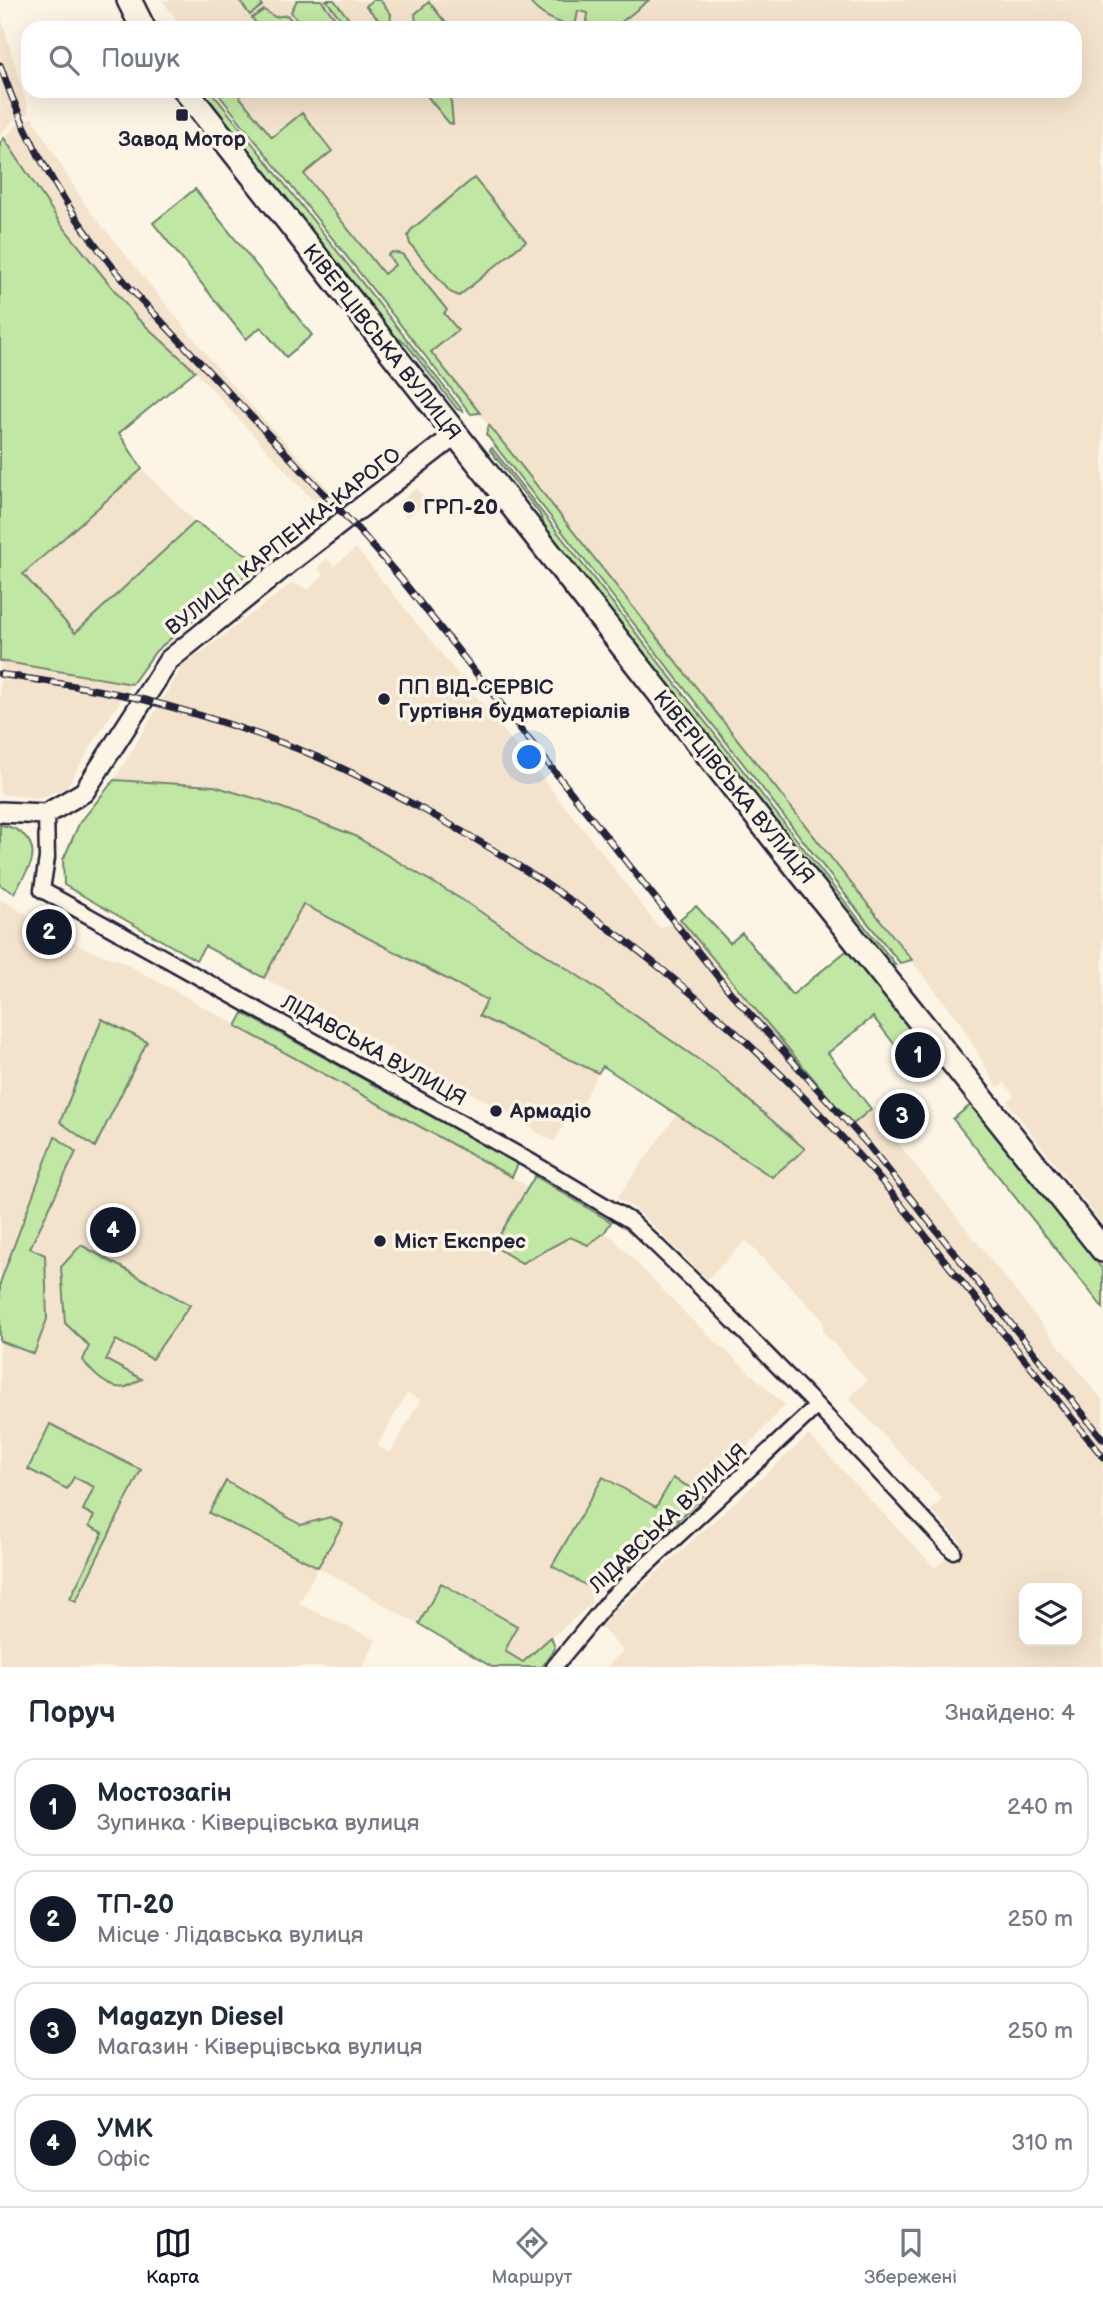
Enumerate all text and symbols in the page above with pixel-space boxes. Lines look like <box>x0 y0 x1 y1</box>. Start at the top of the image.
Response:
search box <box>21 21 1082 98</box>
icon: search <box>45 41 83 79</box>
text: Пошук <box>101 44 180 75</box>
marker: Завод Мотор <box>174 107 190 123</box>
place label: Завод Мотор <box>118 127 247 152</box>
street label: КІВЕРЦІВСЬКА ВУЛИЦЯ <box>297 239 466 445</box>
street label: ВУЛИЦЯ КАРПЕНКА-КАРОГО <box>161 442 406 641</box>
place label: ГРП-20 <box>423 495 498 520</box>
marker: ГРП-20 <box>401 499 417 515</box>
place label: ПП ВІД-СЕРВІС Гуртівня будматеріалів <box>398 675 631 724</box>
street label: КІВЕРЦІВСЬКА ВУЛИЦЯ <box>648 685 819 889</box>
marker: ПП ВІД-СЕРВІС Гуртівня будматеріалів <box>376 691 392 707</box>
your location <box>512 740 546 774</box>
pin: 2 <box>26 906 72 958</box>
street label: ЛІДАВСЬКА ВУЛИЦЯ <box>276 989 470 1112</box>
pin: 1 <box>895 1029 941 1081</box>
pin: 3 <box>879 1090 925 1142</box>
place label: Армадіо <box>509 1099 591 1124</box>
marker: Армадіо <box>488 1103 504 1119</box>
pin: 4 <box>90 1204 136 1256</box>
place label: Міст Експрес <box>394 1229 526 1254</box>
marker: Міст Експрес <box>372 1233 388 1249</box>
street label: ЛІДАВСЬКА ВУЛИЦЯ <box>583 1439 753 1599</box>
map controls <box>1019 1583 1082 1646</box>
button: layers <box>1019 1583 1082 1646</box>
text: Поруч <box>28 1695 116 1731</box>
text: Знайдено: 4 <box>945 1699 1075 1727</box>
text: Мостозагін <box>97 1778 232 1809</box>
text: 1 <box>48 1793 58 1821</box>
text: 240 m <box>1007 1793 1073 1821</box>
text: Зупинка · Ківерцівська вулиця <box>97 1809 419 1837</box>
text: ТП-20 <box>97 1890 174 1921</box>
text: 2 <box>46 1905 60 1933</box>
text: 250 m <box>1007 1905 1073 1933</box>
text: Місце · Лідавська вулиця <box>97 1921 364 1949</box>
text: Magazyn Diesel <box>97 2002 284 2033</box>
text: 3 <box>46 2017 60 2045</box>
text: 250 m <box>1007 2017 1073 2045</box>
text: Магазин · Ківерцівська вулиця <box>97 2033 422 2061</box>
text: УМК <box>97 2114 153 2145</box>
text: 4 <box>46 2129 60 2157</box>
text: 310 m <box>1011 2129 1073 2157</box>
text: Офіс <box>97 2145 150 2173</box>
tab: Карта <box>146 2224 200 2289</box>
tab: Маршрут <box>492 2224 572 2289</box>
tab: Збережені <box>864 2224 957 2289</box>

